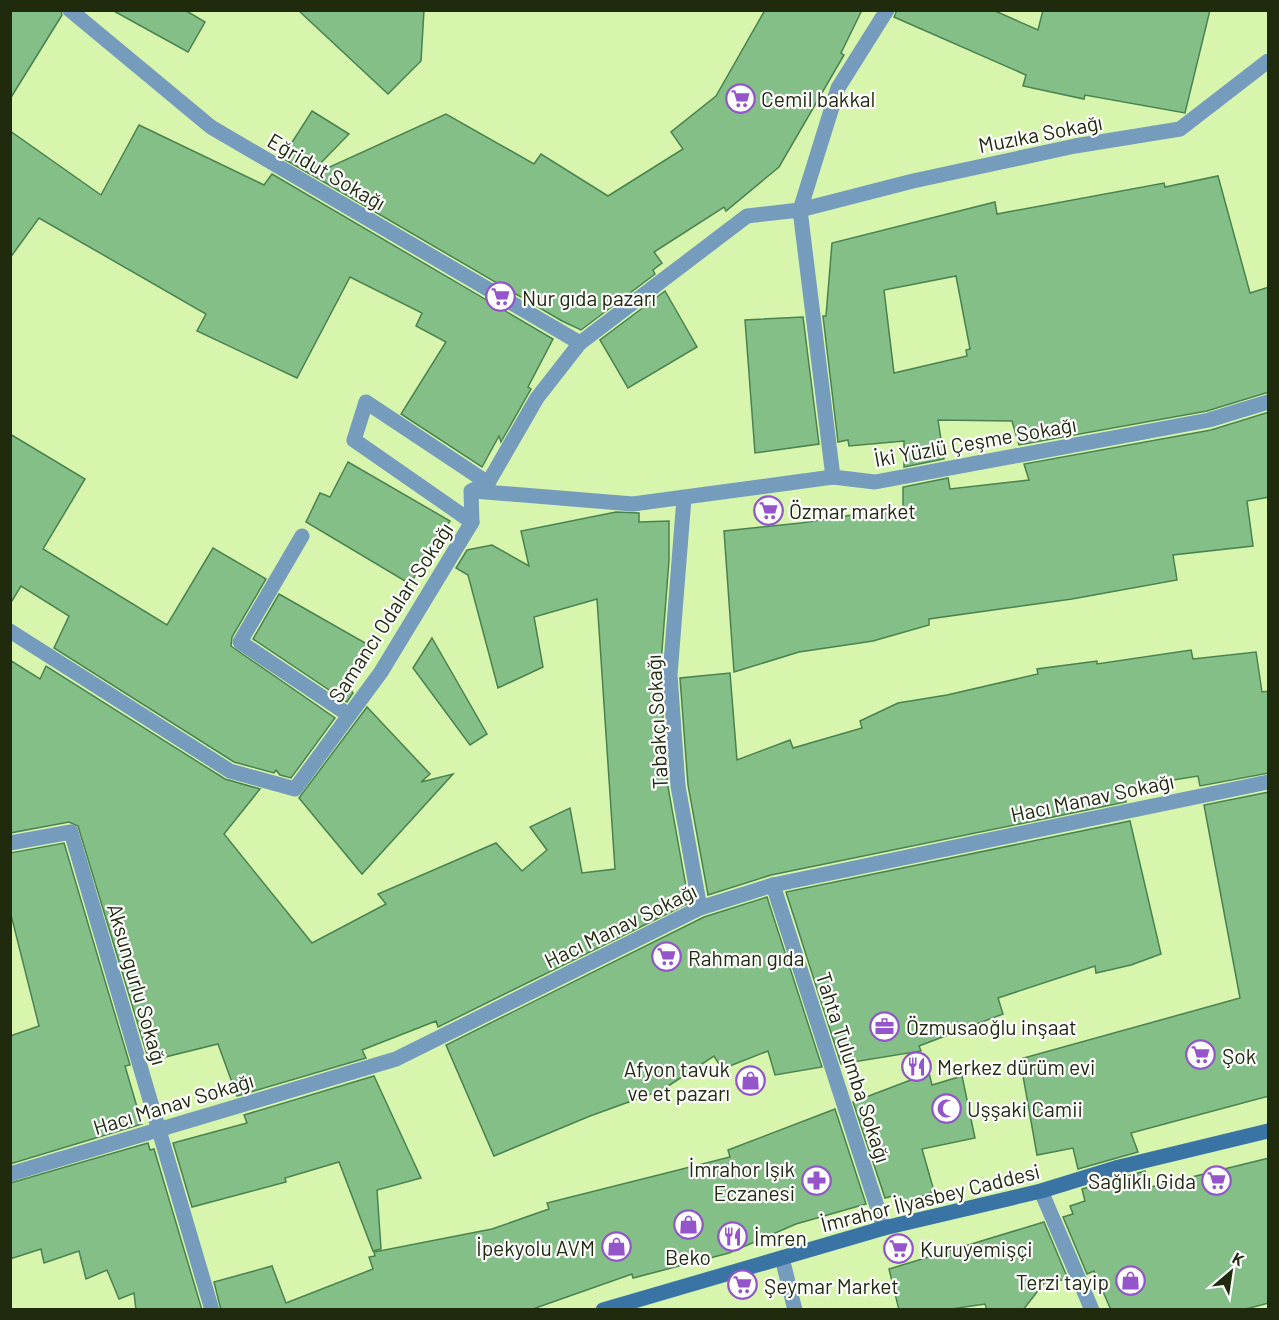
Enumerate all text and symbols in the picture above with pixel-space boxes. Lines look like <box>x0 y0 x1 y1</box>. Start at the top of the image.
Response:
supermarket icon: Cemil bakkal <box>724 82 756 114</box>
place label: Cemil bakkal <box>761 86 875 111</box>
street label: Muzıka Sokağı <box>976 109 1104 157</box>
street label: Eğridut Sokağı <box>264 127 390 215</box>
supermarket icon: Nur gıda pazarı <box>485 281 517 313</box>
place label: Nur gıda pazarı <box>522 285 656 310</box>
street label: İki Yüzlü Çeşme Sokağı <box>872 411 1078 471</box>
supermarket icon: Özmar market <box>752 494 784 526</box>
place label: Özmar market <box>789 498 916 523</box>
street label: Samancı Odaları Sokağı <box>323 517 457 707</box>
street label: Tabakçı Sokağı <box>640 654 672 790</box>
street label: Hacı Manav Sokağı <box>1008 767 1176 827</box>
street label: Hacı Manav Sokağı <box>540 877 700 973</box>
street label: Aksungurlu Sokağı <box>103 900 173 1068</box>
supermarket icon: Rahman gıda <box>651 941 683 973</box>
place label: Rahman gıda <box>688 945 804 970</box>
street label: Tahta Tulumba Sokağı <box>811 969 897 1165</box>
office icon: Özmusaoğlu inşaat <box>869 1010 901 1042</box>
place label: Özmusaoğlu inşaat <box>906 1014 1077 1039</box>
supermarket icon: Şok <box>1185 1039 1217 1071</box>
place label: Şok <box>1222 1043 1256 1068</box>
restaurant icon: Merkez dürüm evi <box>900 1050 932 1082</box>
place label: Merkez dürüm evi <box>937 1054 1095 1079</box>
place label: Afyon tavuk ve et pazarı <box>624 1056 730 1105</box>
shop icon: Afyon tavuk ve et pazarı <box>735 1064 767 1096</box>
street label: Hacı Manav Sokağı <box>90 1067 256 1139</box>
mosque icon: Uşşaki Camii <box>930 1092 962 1124</box>
place label: Uşşaki Camii <box>967 1096 1083 1121</box>
place label: İmrahor Işık Eczanesi <box>689 1156 795 1205</box>
street label: İmrahor İlyasbey Caddesi <box>818 1158 1042 1236</box>
pharmacy icon: İmrahor Işık Eczanesi <box>800 1164 832 1196</box>
supermarket icon: Sağlıklı Gida <box>1201 1164 1233 1196</box>
place label: Sağlıklı Gida <box>1088 1168 1196 1193</box>
shop icon: Beko <box>672 1209 704 1241</box>
restaurant icon: İmren <box>717 1221 749 1253</box>
place label: İmren <box>754 1225 807 1250</box>
shop icon: İpekyolu AVM <box>600 1231 632 1263</box>
supermarket icon: Kuruyemişçi <box>883 1232 915 1264</box>
place label: İpekyolu AVM <box>476 1235 595 1260</box>
place label: Kuruyemişçi <box>920 1236 1033 1261</box>
north arrow <box>1201 1242 1261 1302</box>
place label: Beko <box>665 1244 711 1269</box>
text: K <box>1230 1248 1248 1269</box>
shop icon: Terzi tayip <box>1114 1265 1146 1297</box>
supermarket icon: Şeymar Market <box>727 1269 759 1301</box>
place label: Terzi tayip <box>1016 1269 1109 1294</box>
place label: Şeymar Market <box>764 1273 899 1298</box>

